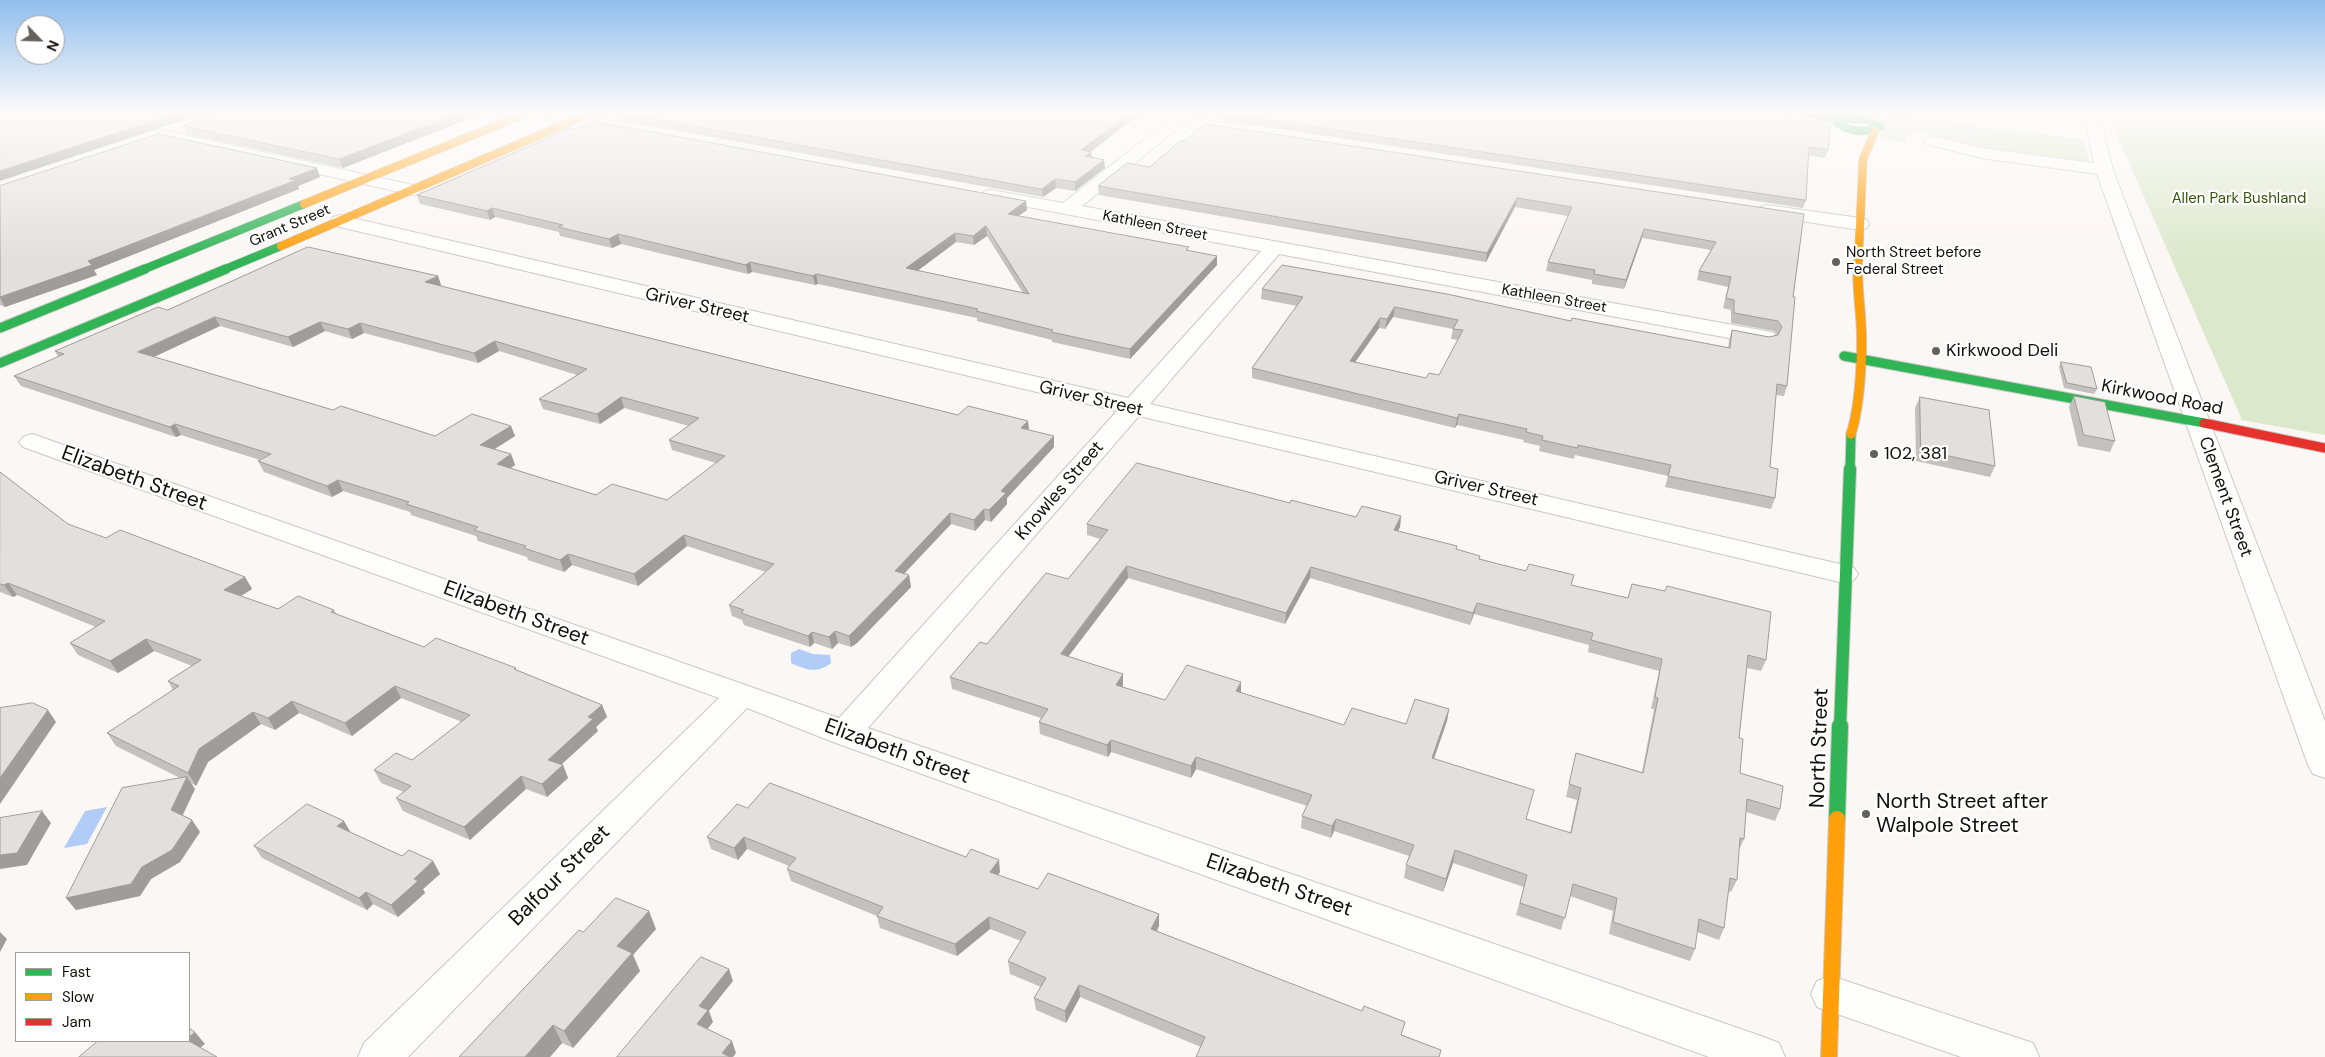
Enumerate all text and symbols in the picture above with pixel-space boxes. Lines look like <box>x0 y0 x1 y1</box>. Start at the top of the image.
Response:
north arrow <box>15 15 65 65</box>
text: N <box>42 37 63 54</box>
park label: Allen Park Bushland <box>2172 190 2306 208</box>
street label: Grant Street <box>247 201 333 251</box>
street label: Kathleen Street <box>1101 207 1209 245</box>
place label: North Street before Federal Street <box>1846 244 1981 279</box>
marker: North Street before Federal Street <box>1830 256 1842 268</box>
street label: Kathleen Street <box>1500 281 1608 317</box>
street label: Griver Street <box>643 284 751 328</box>
place label: Kirkwood Deli <box>1946 340 2058 362</box>
marker: Kirkwood Deli <box>1930 345 1942 357</box>
street label: Kirkwood Road <box>2099 376 2225 420</box>
street label: Griver Street <box>1037 377 1145 421</box>
street label: Clement Street <box>2193 434 2257 560</box>
street label: Knowles Street <box>1011 437 1109 545</box>
street label: Elizabeth Street <box>58 441 210 517</box>
place label: 102, 381 <box>1884 443 1947 465</box>
marker: 102, 381 <box>1868 448 1880 460</box>
street label: Griver Street <box>1432 467 1540 511</box>
street label: Elizabeth Street <box>440 576 592 652</box>
street label: North Street <box>1805 688 1835 808</box>
street label: Elizabeth Street <box>821 714 973 790</box>
place label: North Street after Walpole Street <box>1876 789 2048 839</box>
marker: North Street after Walpole Street <box>1860 808 1872 820</box>
street label: Balfour Street <box>504 820 616 932</box>
street label: Elizabeth Street <box>1203 849 1355 923</box>
legend <box>15 952 190 1042</box>
text: Fast <box>62 962 91 982</box>
text: Slow <box>62 987 94 1007</box>
text: Jam <box>62 1012 91 1032</box>

